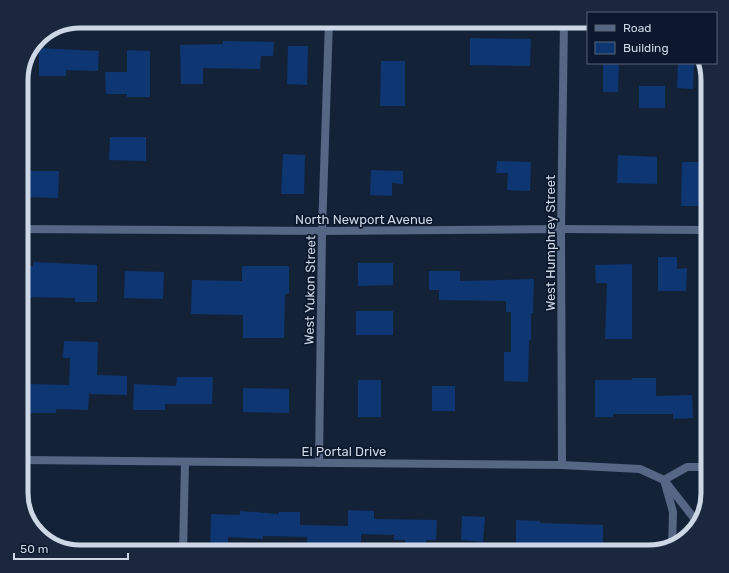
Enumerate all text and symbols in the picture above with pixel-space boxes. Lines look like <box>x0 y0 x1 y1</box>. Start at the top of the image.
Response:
legend <box>587 12 717 64</box>
text: Road <box>623 21 651 35</box>
text: Building <box>623 41 669 55</box>
street label: West Humphrey Street <box>543 175 558 311</box>
street label: North Newport Avenue <box>295 212 433 227</box>
street label: West Yukon Street <box>302 235 318 345</box>
street label: El Portal Drive <box>302 444 386 459</box>
scale bar <box>14 535 128 561</box>
text: 50 m <box>20 542 48 556</box>

